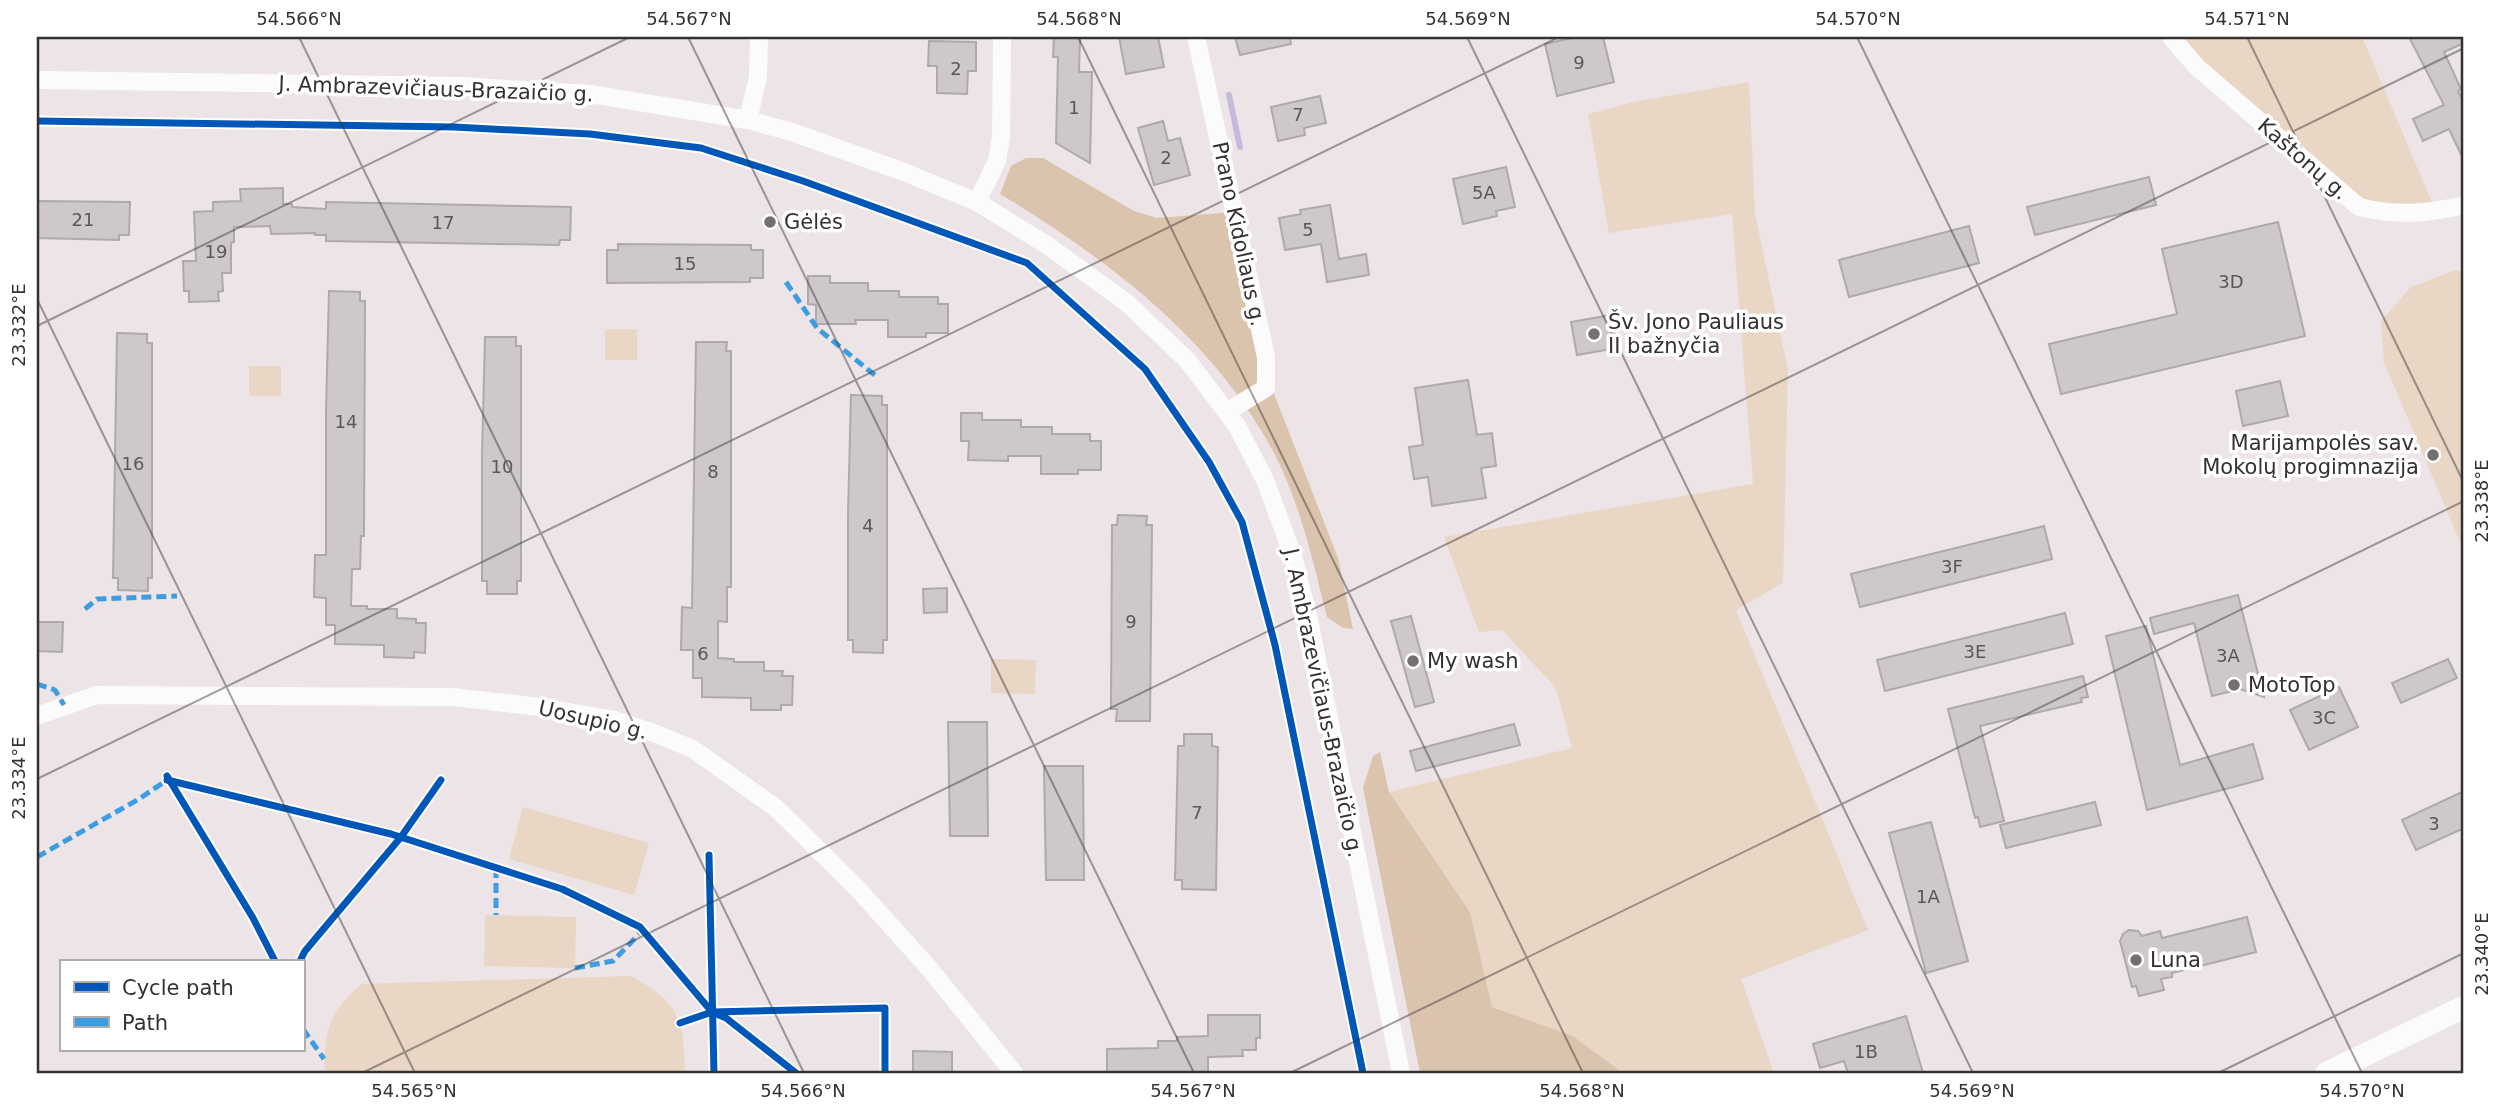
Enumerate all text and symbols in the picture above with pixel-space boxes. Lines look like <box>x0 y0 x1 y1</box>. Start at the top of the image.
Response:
text: 54.566°N <box>256 8 342 29</box>
text: 54.567°N <box>646 8 732 29</box>
text: 54.568°N <box>1036 8 1122 29</box>
text: 54.569°N <box>1425 8 1511 29</box>
text: 54.570°N <box>1815 8 1901 29</box>
text: 54.571°N <box>2204 8 2290 29</box>
house number: 9 <box>1573 52 1585 73</box>
house number: 2 <box>950 58 962 79</box>
street label: J. Ambrazevičiaus-Brazaičio g. <box>276 71 594 106</box>
house number: 1 <box>1068 97 1080 118</box>
house number: 7 <box>1292 104 1304 125</box>
street label: Kaštonų g. <box>2253 113 2353 205</box>
street label: Prano Kidoliaus g. <box>1208 140 1270 328</box>
house number: 2 <box>1160 147 1172 168</box>
house number: 5A <box>1472 182 1497 203</box>
house number: 21 <box>72 209 94 230</box>
place label: Gėlės <box>784 210 843 234</box>
house number: 17 <box>432 212 454 233</box>
marker: Gėlės <box>762 214 778 230</box>
house number: 5 <box>1302 219 1314 240</box>
house number: 19 <box>205 241 227 262</box>
house number: 15 <box>674 253 696 274</box>
house number: 3D <box>2218 271 2244 292</box>
text: 23.332°E <box>8 283 29 367</box>
place label: Šv. Jono Pauliaus II bažnyčia <box>1608 309 1784 358</box>
marker: Šv. Jono Pauliaus II bažnyčia <box>1586 326 1602 342</box>
house number: 14 <box>335 411 357 432</box>
place label: Marijampolės sav. Mokolų progimnazija <box>2202 431 2419 479</box>
marker: Marijampolės sav. Mokolų progimnazija <box>2425 447 2441 463</box>
house number: 16 <box>122 453 144 474</box>
house number: 10 <box>491 456 513 477</box>
text: 23.338°E <box>2471 459 2492 543</box>
house number: 8 <box>707 461 719 482</box>
house number: 4 <box>862 515 874 536</box>
street label: J. Ambrazevičiaus-Brazaičio g. <box>1278 544 1368 860</box>
house number: 3F <box>1941 556 1963 577</box>
house number: 9 <box>1125 611 1137 632</box>
house number: 3E <box>1964 641 1986 662</box>
house number: 6 <box>697 643 709 664</box>
house number: 3A <box>2216 645 2241 666</box>
place label: My wash <box>1427 649 1519 673</box>
marker: My wash <box>1405 653 1421 669</box>
place label: MotoTop <box>2248 673 2336 697</box>
marker: MotoTop <box>2226 677 2242 693</box>
street label: Uosupio g. <box>536 696 650 744</box>
house number: 3C <box>2312 707 2336 728</box>
text: 23.334°E <box>8 736 29 820</box>
house number: 7 <box>1191 802 1203 823</box>
house number: 3 <box>2428 813 2440 834</box>
house number: 1A <box>1916 886 1941 907</box>
text: 23.340°E <box>2471 912 2492 996</box>
place label: Luna <box>2150 948 2201 972</box>
marker: Luna <box>2128 952 2144 968</box>
legend <box>60 960 304 1050</box>
text: Cycle path <box>122 976 234 1000</box>
text: Path <box>122 1011 168 1035</box>
house number: 1B <box>1854 1041 1878 1062</box>
text: 54.565°N <box>371 1080 457 1101</box>
text: 54.566°N <box>760 1080 846 1101</box>
text: 54.567°N <box>1150 1080 1236 1101</box>
text: 54.568°N <box>1539 1080 1625 1101</box>
text: 54.569°N <box>1929 1080 2015 1101</box>
text: 54.570°N <box>2319 1080 2405 1101</box>

